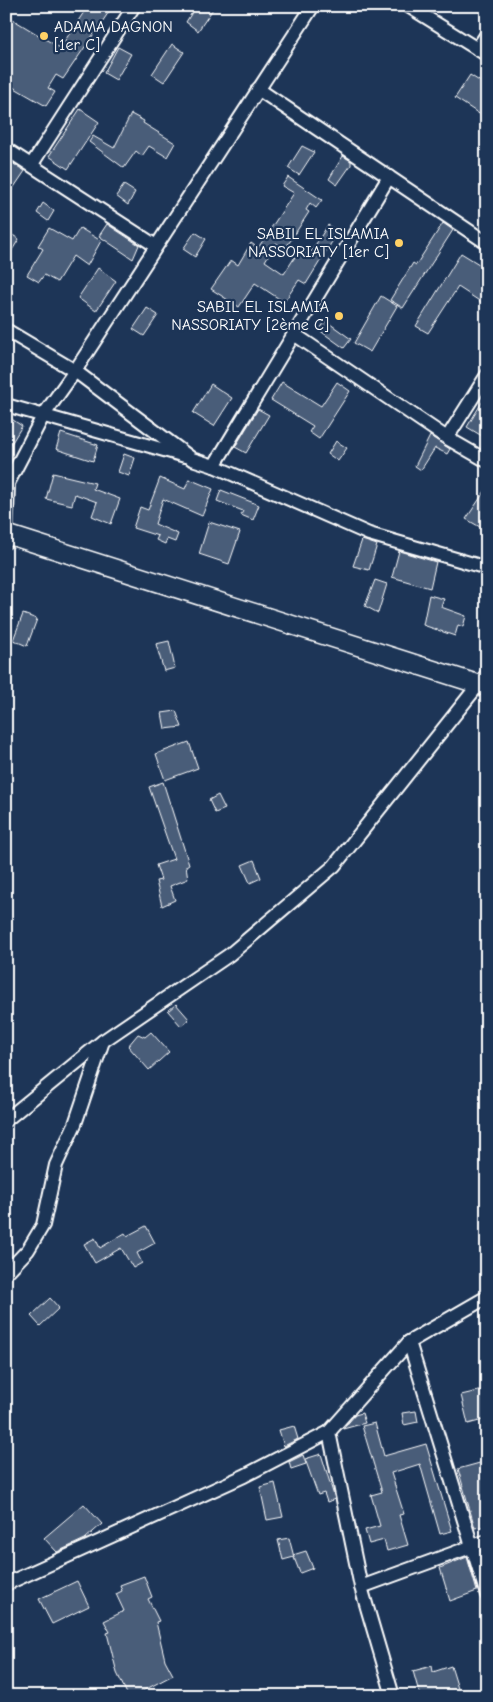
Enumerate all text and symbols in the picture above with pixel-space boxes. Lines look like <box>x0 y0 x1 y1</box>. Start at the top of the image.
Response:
place label: ADAMA DAGNON [1er C] <box>54 18 173 54</box>
marker: ADAMA DAGNON [1er C] <box>38 30 50 42</box>
place label: SABIL EL ISLAMIA NASSORIATY [1er C] <box>248 225 389 261</box>
marker: SABIL EL ISLAMIA NASSORIATY [1er C] <box>393 237 405 249</box>
place label: SABIL EL ISLAMIA NASSORIATY [2ème C] <box>171 298 329 334</box>
marker: SABIL EL ISLAMIA NASSORIATY [2ème C] <box>333 310 345 322</box>

